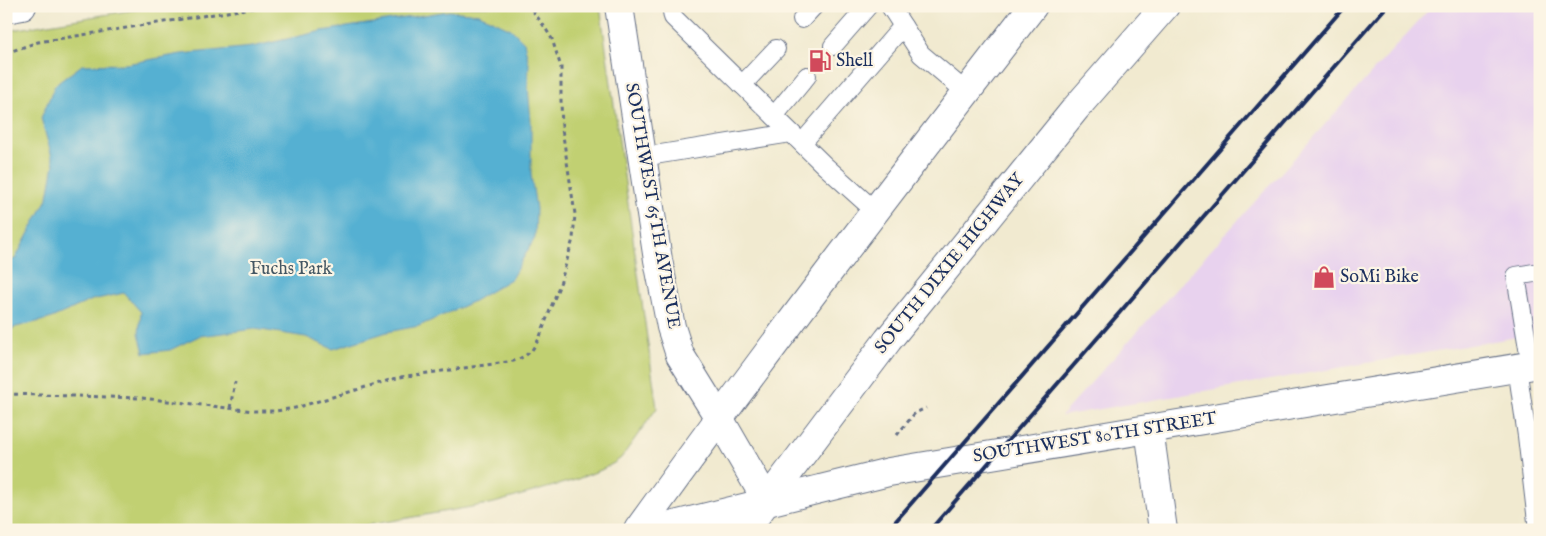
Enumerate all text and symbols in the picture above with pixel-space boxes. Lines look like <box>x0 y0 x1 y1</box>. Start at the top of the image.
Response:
fuel station icon: Shell <box>807 48 833 74</box>
place label: Shell <box>836 50 873 73</box>
street label: SOUTHWEST 65TH AVENUE <box>619 81 685 331</box>
street label: SOUTH DIXIE HIGHWAY <box>870 168 1030 359</box>
park label: Fuchs Park <box>250 258 333 281</box>
shop icon: SoMi Bike <box>1311 264 1337 290</box>
place label: SoMi Bike <box>1340 266 1419 289</box>
street label: SOUTHWEST 80TH STREET <box>972 407 1218 469</box>

